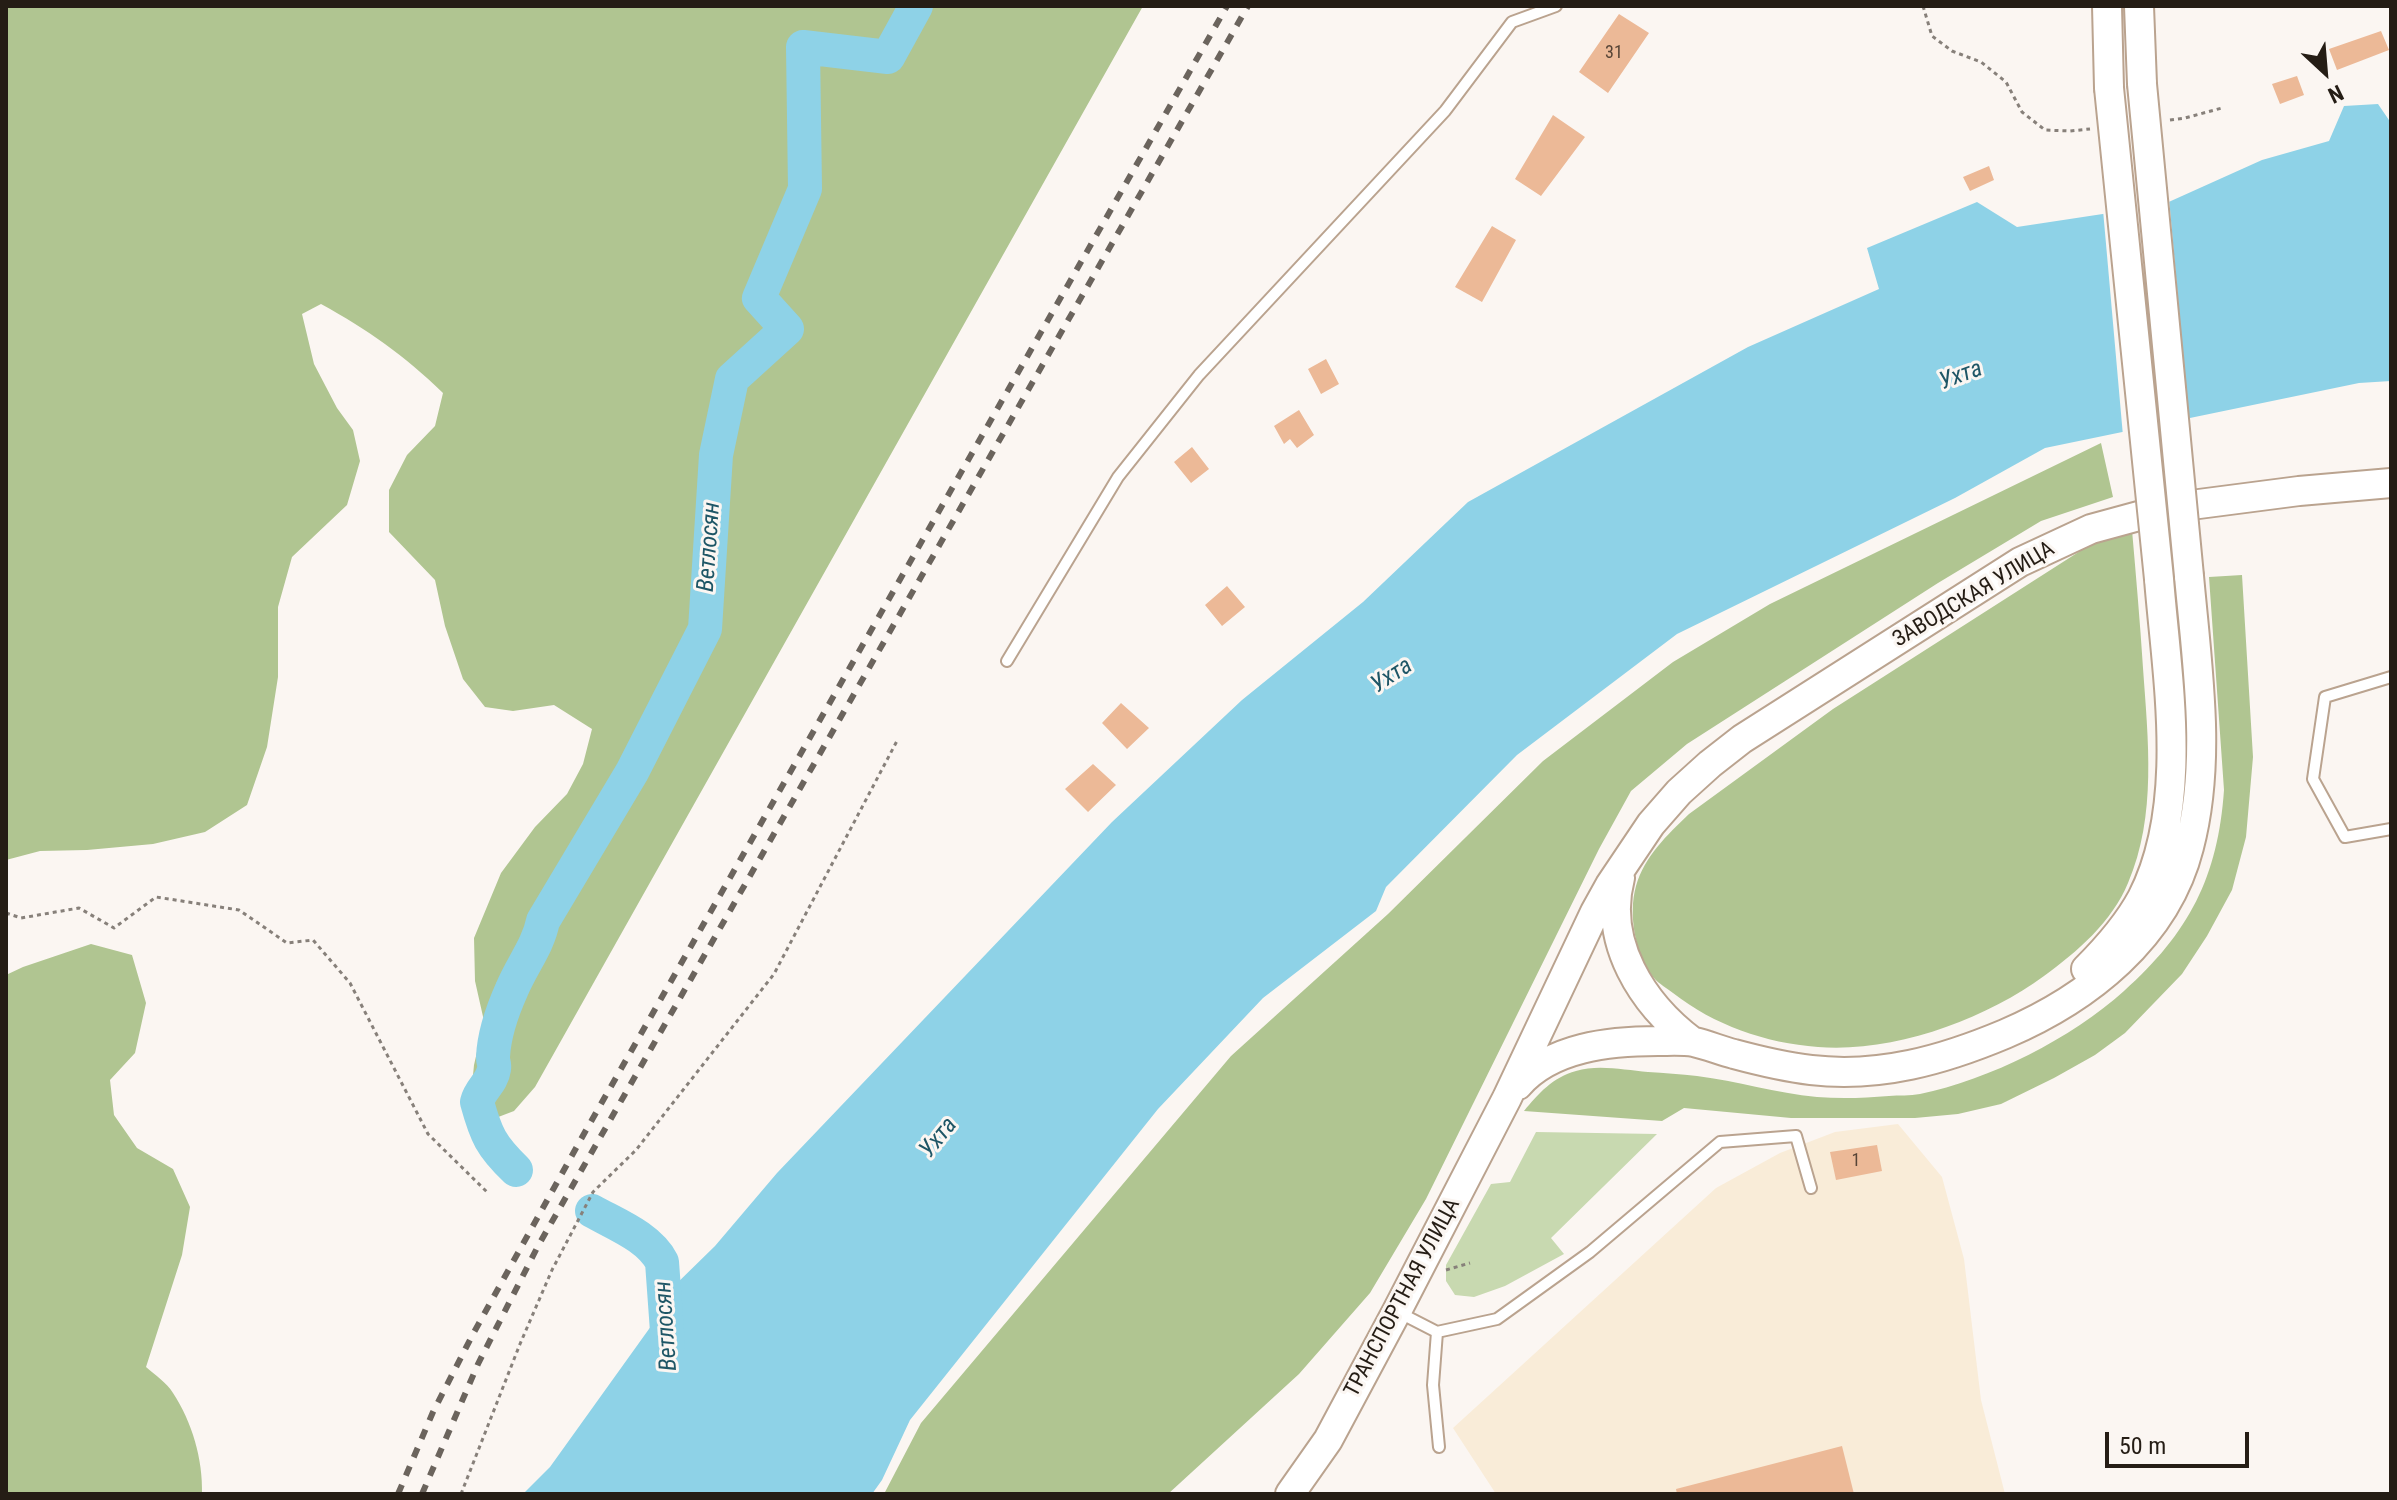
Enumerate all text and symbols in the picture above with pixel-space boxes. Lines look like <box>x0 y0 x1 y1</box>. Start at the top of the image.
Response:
north arrow <box>2285 32 2365 112</box>
house number: 31 <box>1605 42 1623 64</box>
text: N <box>2324 80 2347 108</box>
water label: Ухта <box>1935 355 1987 397</box>
water label: Ветлосян <box>693 501 727 593</box>
street label: ЗАВОДСКАЯ УЛИЦА <box>1888 536 2060 654</box>
water label: Ухта <box>1366 652 1418 700</box>
water label: Ухта <box>914 1112 964 1164</box>
house number: 1 <box>1852 1150 1860 1172</box>
street label: ТРАНСПОРТНАЯ УЛИЦА <box>1339 1194 1467 1402</box>
water label: Ветлосян <box>650 1280 684 1372</box>
scale bar <box>2109 1416 2253 1466</box>
text: 50 m <box>2119 1432 2166 1460</box>

